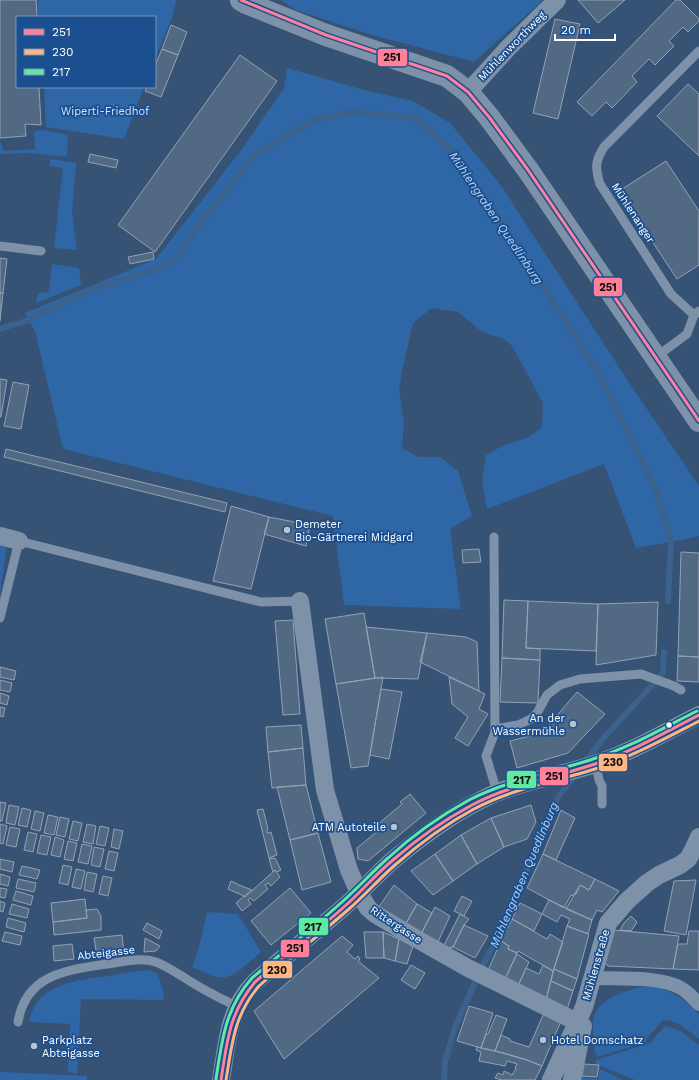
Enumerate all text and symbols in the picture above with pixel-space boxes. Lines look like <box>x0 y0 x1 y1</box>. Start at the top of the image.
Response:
street label: Mühlenworthweg <box>475 8 549 83</box>
legend <box>16 16 156 88</box>
scale bar <box>555 16 615 42</box>
text: 20 m <box>561 23 591 37</box>
text: 251 <box>52 25 71 39</box>
text: 230 <box>52 45 73 59</box>
line badge: 251 <box>377 48 408 67</box>
text: 251 <box>383 51 401 64</box>
text: 217 <box>52 65 71 79</box>
park label: Wiperti-Friedhof <box>61 105 150 118</box>
water label: Mühlengraben Quedlinburg <box>446 149 546 287</box>
street label: Mühlenanger <box>609 180 658 246</box>
line badge: 251 <box>593 277 623 297</box>
text: 251 <box>599 281 617 294</box>
place label: Demeter Bio-Gärtnerei Midgard <box>295 518 413 544</box>
marker: Demeter Bio-Gärtnerei Midgard <box>282 525 292 535</box>
place label: An der Wassermühle <box>492 712 566 738</box>
marker: An der Wassermühle <box>568 719 578 729</box>
unlabelled marker <box>664 720 674 730</box>
line badge: 230 <box>598 753 628 772</box>
text: 230 <box>603 756 623 769</box>
line badge: 251 <box>539 766 569 786</box>
line badge: 217 <box>506 770 537 789</box>
text: 251 <box>545 770 563 783</box>
text: 217 <box>513 774 531 787</box>
water label: Mühlengraben Quedlinburg <box>487 800 561 950</box>
place label: ATM Autoteile <box>312 821 386 834</box>
marker: ATM Autoteile <box>389 822 399 832</box>
street label: Rittergasse <box>368 903 424 947</box>
line badge: 217 <box>298 917 329 936</box>
text: 217 <box>304 921 322 934</box>
street label: Mühlenstraße <box>580 928 612 1002</box>
line badge: 251 <box>280 939 310 958</box>
text: 251 <box>286 942 304 955</box>
street label: Abteigasse <box>76 943 136 963</box>
line badge: 230 <box>262 960 293 979</box>
text: 230 <box>267 964 287 977</box>
place label: Parkplatz Abteigasse <box>42 1034 100 1060</box>
place label: Hotel Domschatz <box>551 1034 644 1047</box>
marker: Hotel Domschatz <box>538 1035 548 1045</box>
marker: Parkplatz Abteigasse <box>29 1041 39 1051</box>

